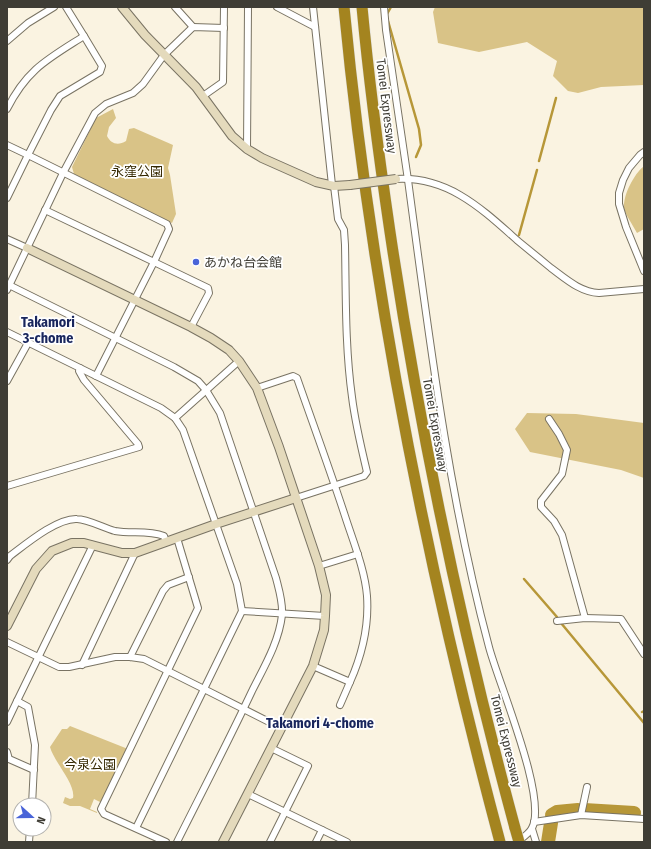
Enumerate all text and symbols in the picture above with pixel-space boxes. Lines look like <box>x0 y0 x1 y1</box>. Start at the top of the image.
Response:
street label: Tomei Expressway <box>373 58 400 155</box>
park label: 永窪公園 <box>111 164 163 179</box>
place label: あかね台会館 <box>204 255 282 270</box>
marker: あかね台会館 <box>191 257 201 267</box>
district label: Takamori 3-chome <box>21 314 75 347</box>
street label: Tomei Expressway <box>420 377 451 474</box>
street label: Tomei Expressway <box>488 693 525 789</box>
district label: Takamori 4-chome <box>266 715 374 732</box>
park label: 今泉公園 <box>64 757 116 772</box>
north arrow <box>12 797 52 837</box>
text: N <box>34 815 48 826</box>

